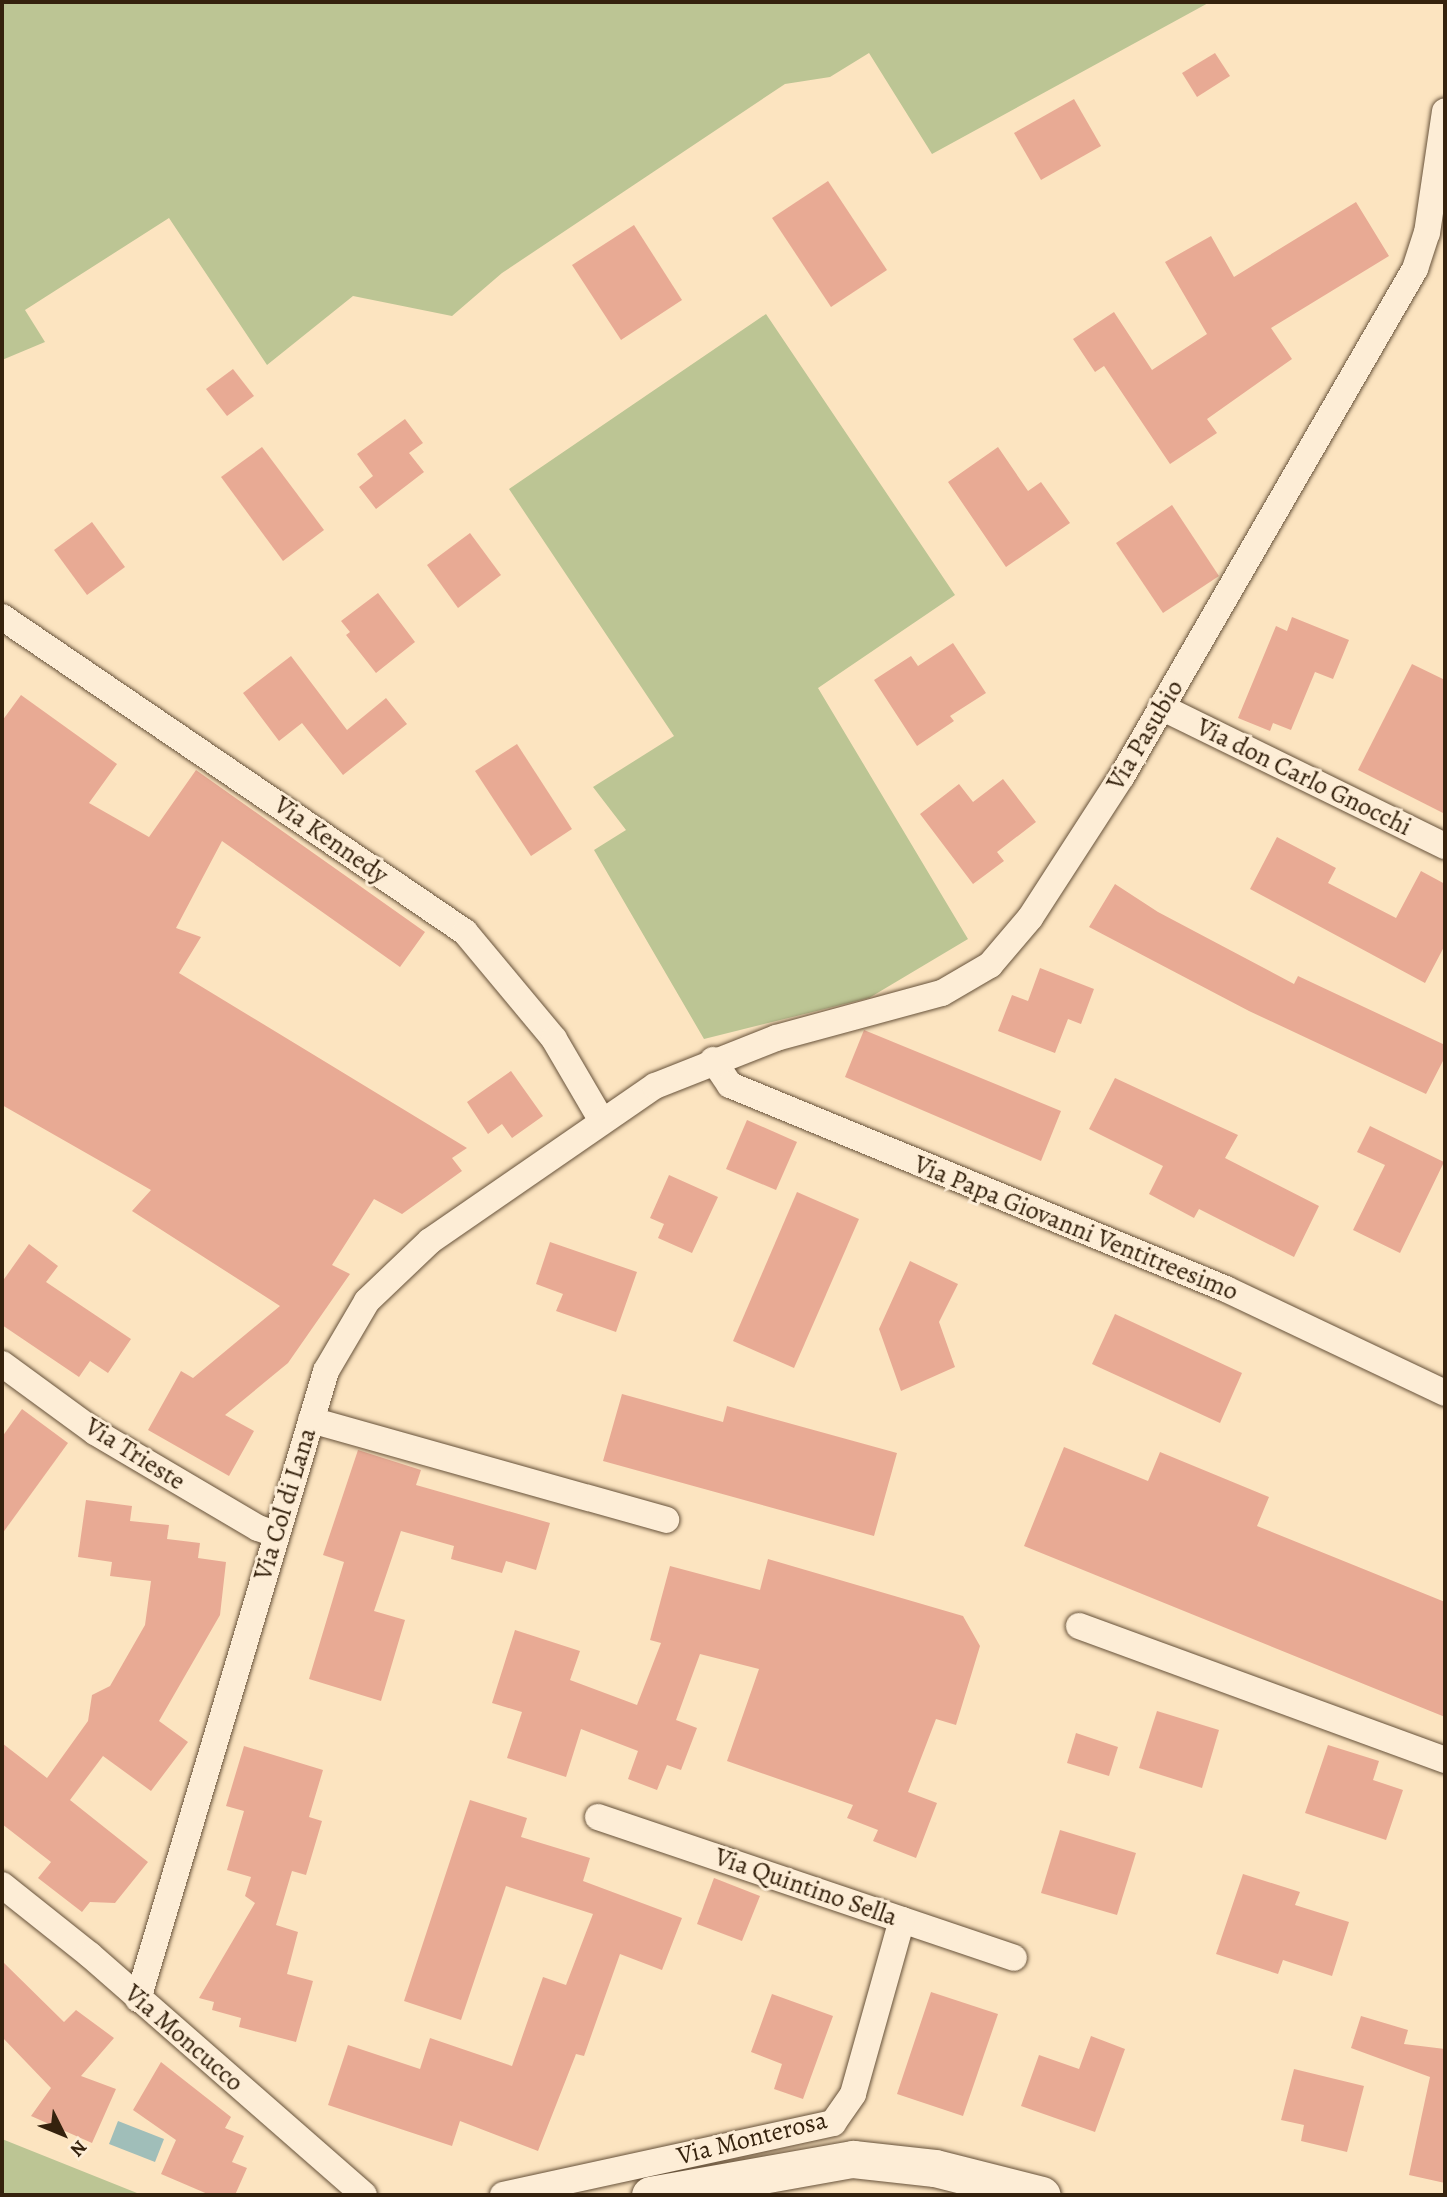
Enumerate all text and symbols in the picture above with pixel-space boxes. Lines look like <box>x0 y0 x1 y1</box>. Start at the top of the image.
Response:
street label: Via Pasubio <box>1100 674 1190 796</box>
street label: Via don Carlo Gnocchi <box>1191 711 1417 843</box>
street label: Via Kennedy <box>268 789 394 891</box>
street label: Via Papa Giovanni Ventitreesimo <box>909 1149 1243 1307</box>
street label: Via Trieste <box>79 1411 191 1497</box>
street label: Via Col di Lana <box>247 1424 323 1584</box>
street label: Via Quintino Sella <box>711 1841 901 1933</box>
street label: Via Moncucco <box>118 1978 250 2098</box>
north arrow <box>28 2099 98 2169</box>
street label: Via Monterosa <box>674 2104 830 2172</box>
text: N <box>64 2134 93 2162</box>

